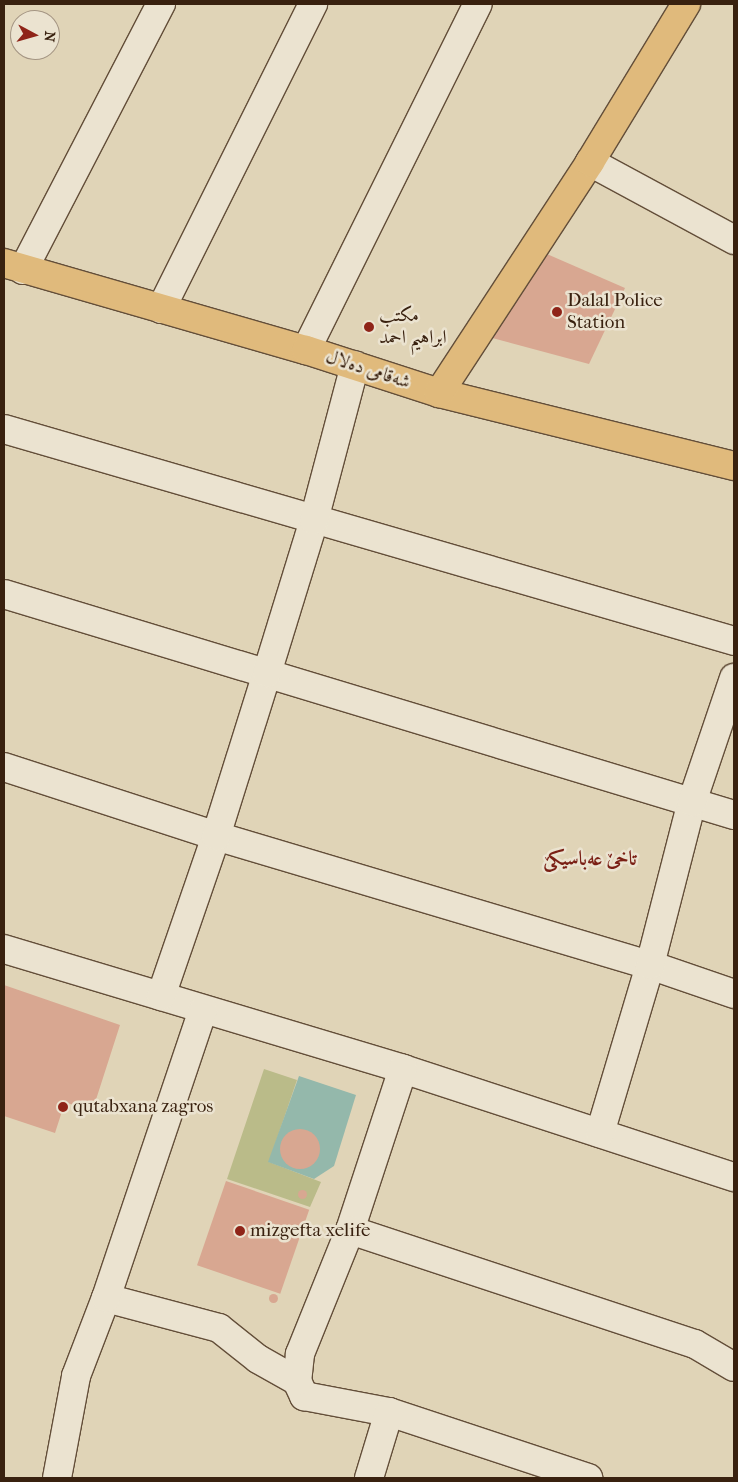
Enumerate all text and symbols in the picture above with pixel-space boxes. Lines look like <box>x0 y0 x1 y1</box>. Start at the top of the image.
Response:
north arrow <box>10 10 60 60</box>
text: N <box>40 30 58 43</box>
place label: Dalal Police Station <box>567 290 663 334</box>
place label: مكتب ابراهيم احمد <box>379 305 447 349</box>
marker: Dalal Police Station <box>551 306 563 318</box>
marker: مكتب ابراهيم احمد <box>363 321 375 333</box>
street label: شەقامی دەلال <box>323 346 413 394</box>
district label: تاخێ عه‌باسيكێ <box>543 846 637 870</box>
place label: qutabxana zagros <box>73 1096 213 1118</box>
marker: qutabxana zagros <box>57 1101 69 1113</box>
place label: mizgefta xelife <box>250 1220 370 1242</box>
marker: mizgefta xelife <box>234 1225 246 1237</box>

